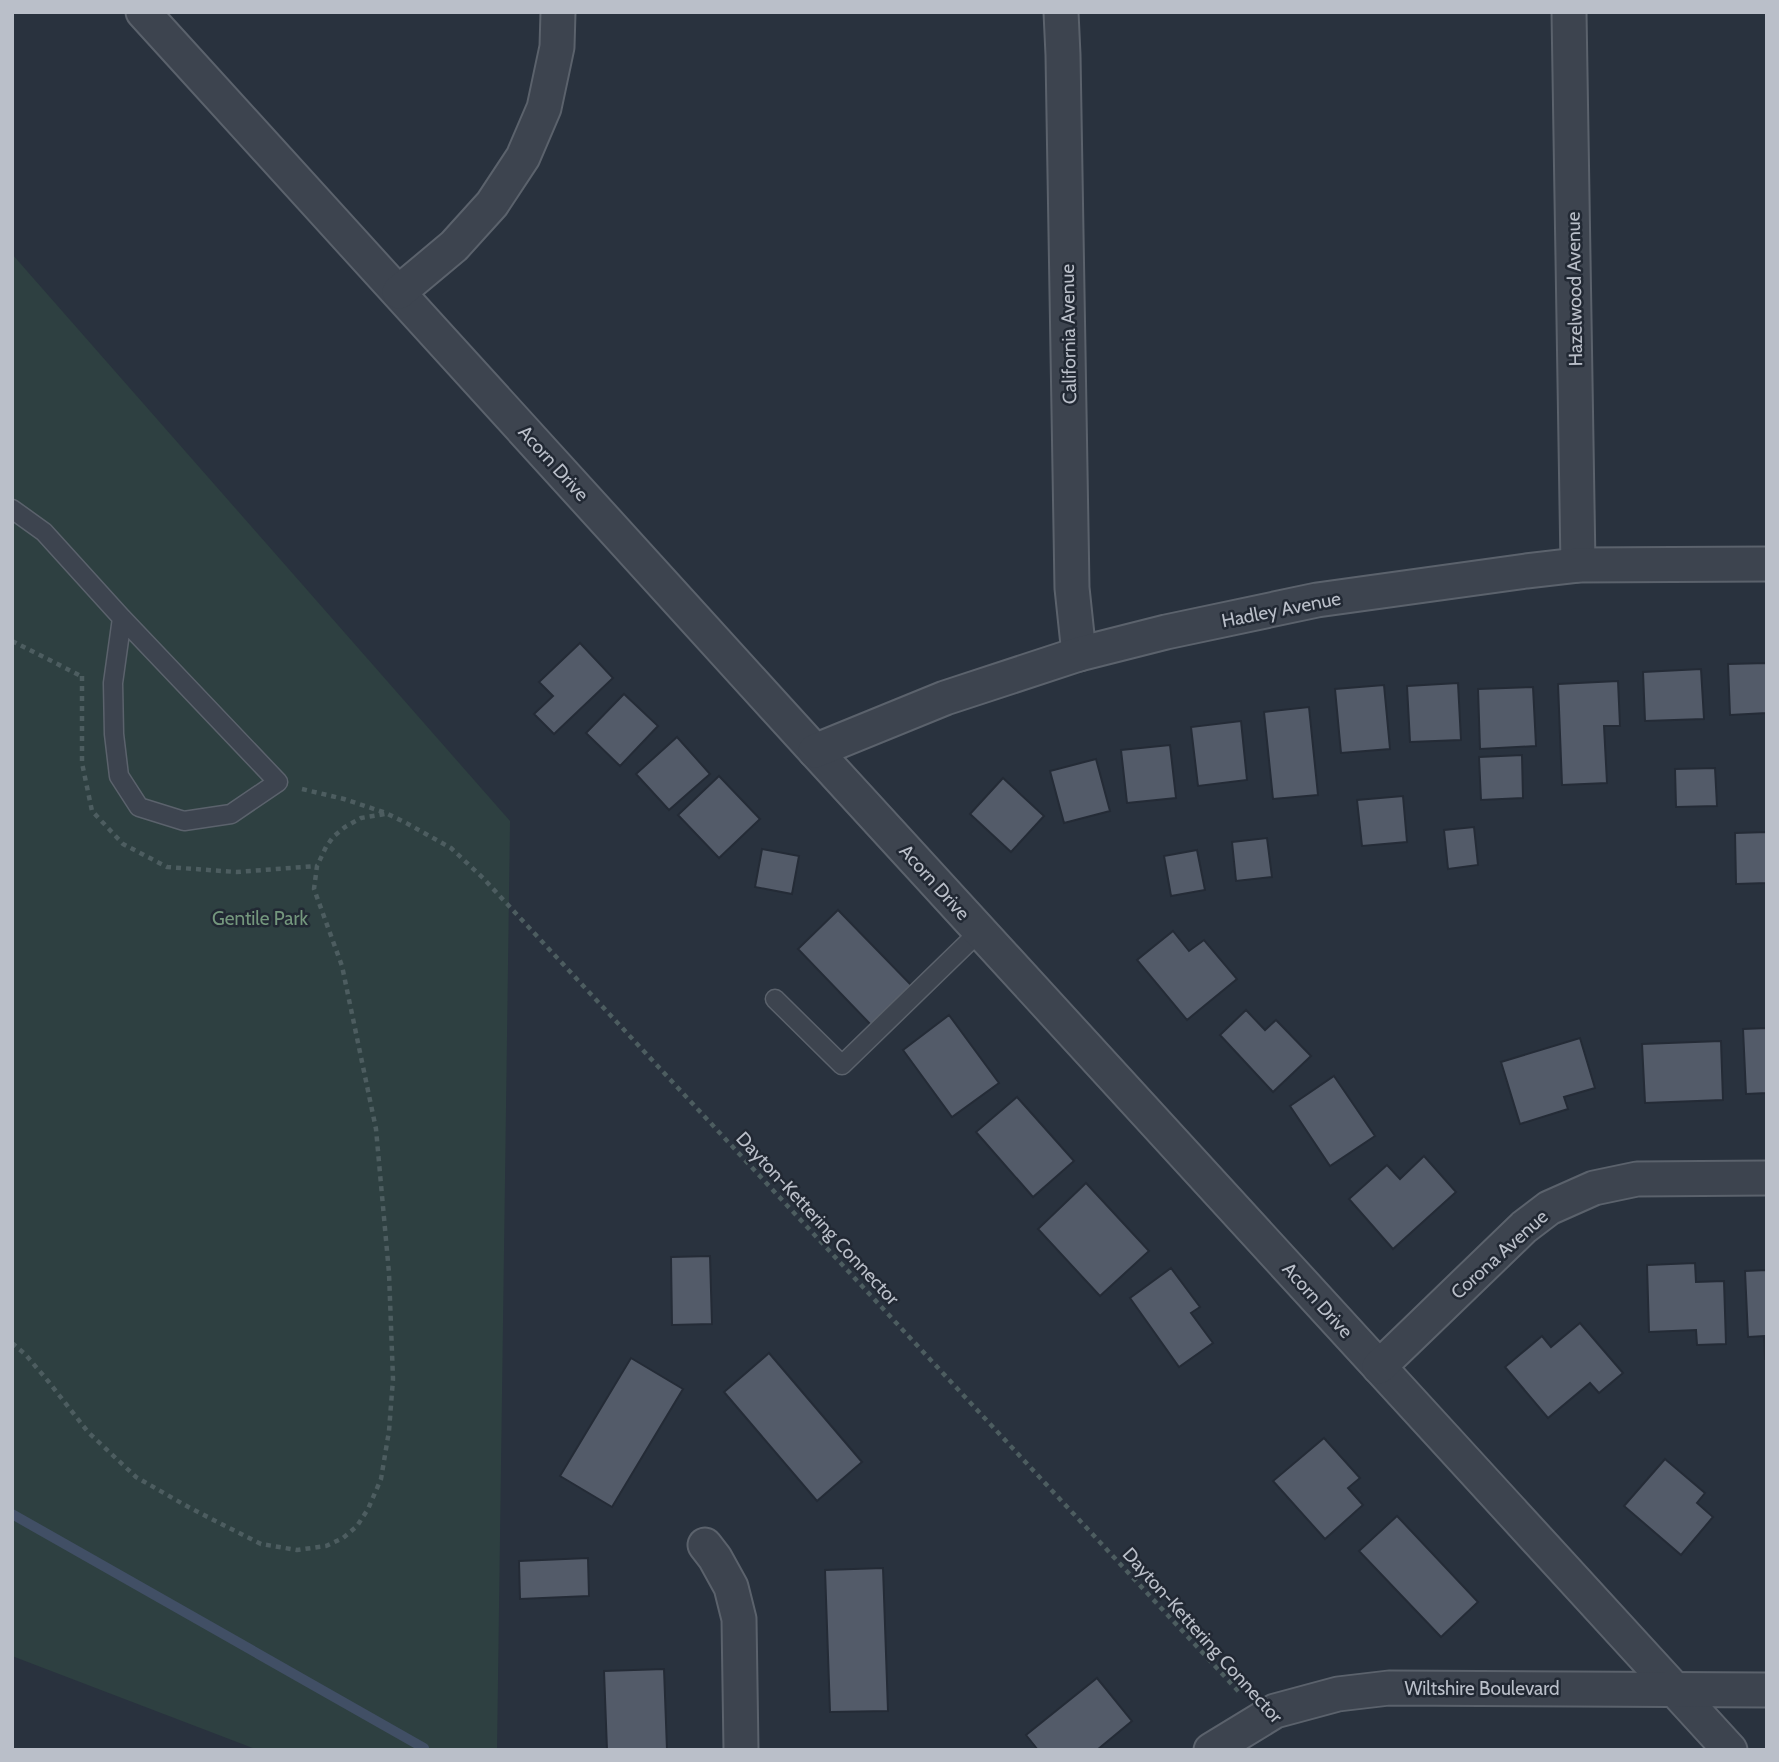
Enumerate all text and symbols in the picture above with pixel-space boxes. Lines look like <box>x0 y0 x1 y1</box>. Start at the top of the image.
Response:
street label: Hazelwood Avenue <box>1562 211 1587 367</box>
street label: California Avenue <box>1056 263 1081 404</box>
street label: Acorn Drive <box>514 421 594 506</box>
street label: Hadley Avenue <box>1219 587 1343 632</box>
street label: Acorn Drive <box>895 840 975 925</box>
park label: Gentile Park <box>212 907 308 930</box>
street label: Dayton-Kettering Connector <box>731 1127 904 1310</box>
street label: Corona Avenue <box>1446 1205 1553 1304</box>
street label: Acorn Drive <box>1278 1258 1358 1343</box>
street label: Dayton-Kettering Connector <box>1118 1543 1288 1728</box>
street label: Wiltshire Boulevard <box>1404 1677 1560 1700</box>

